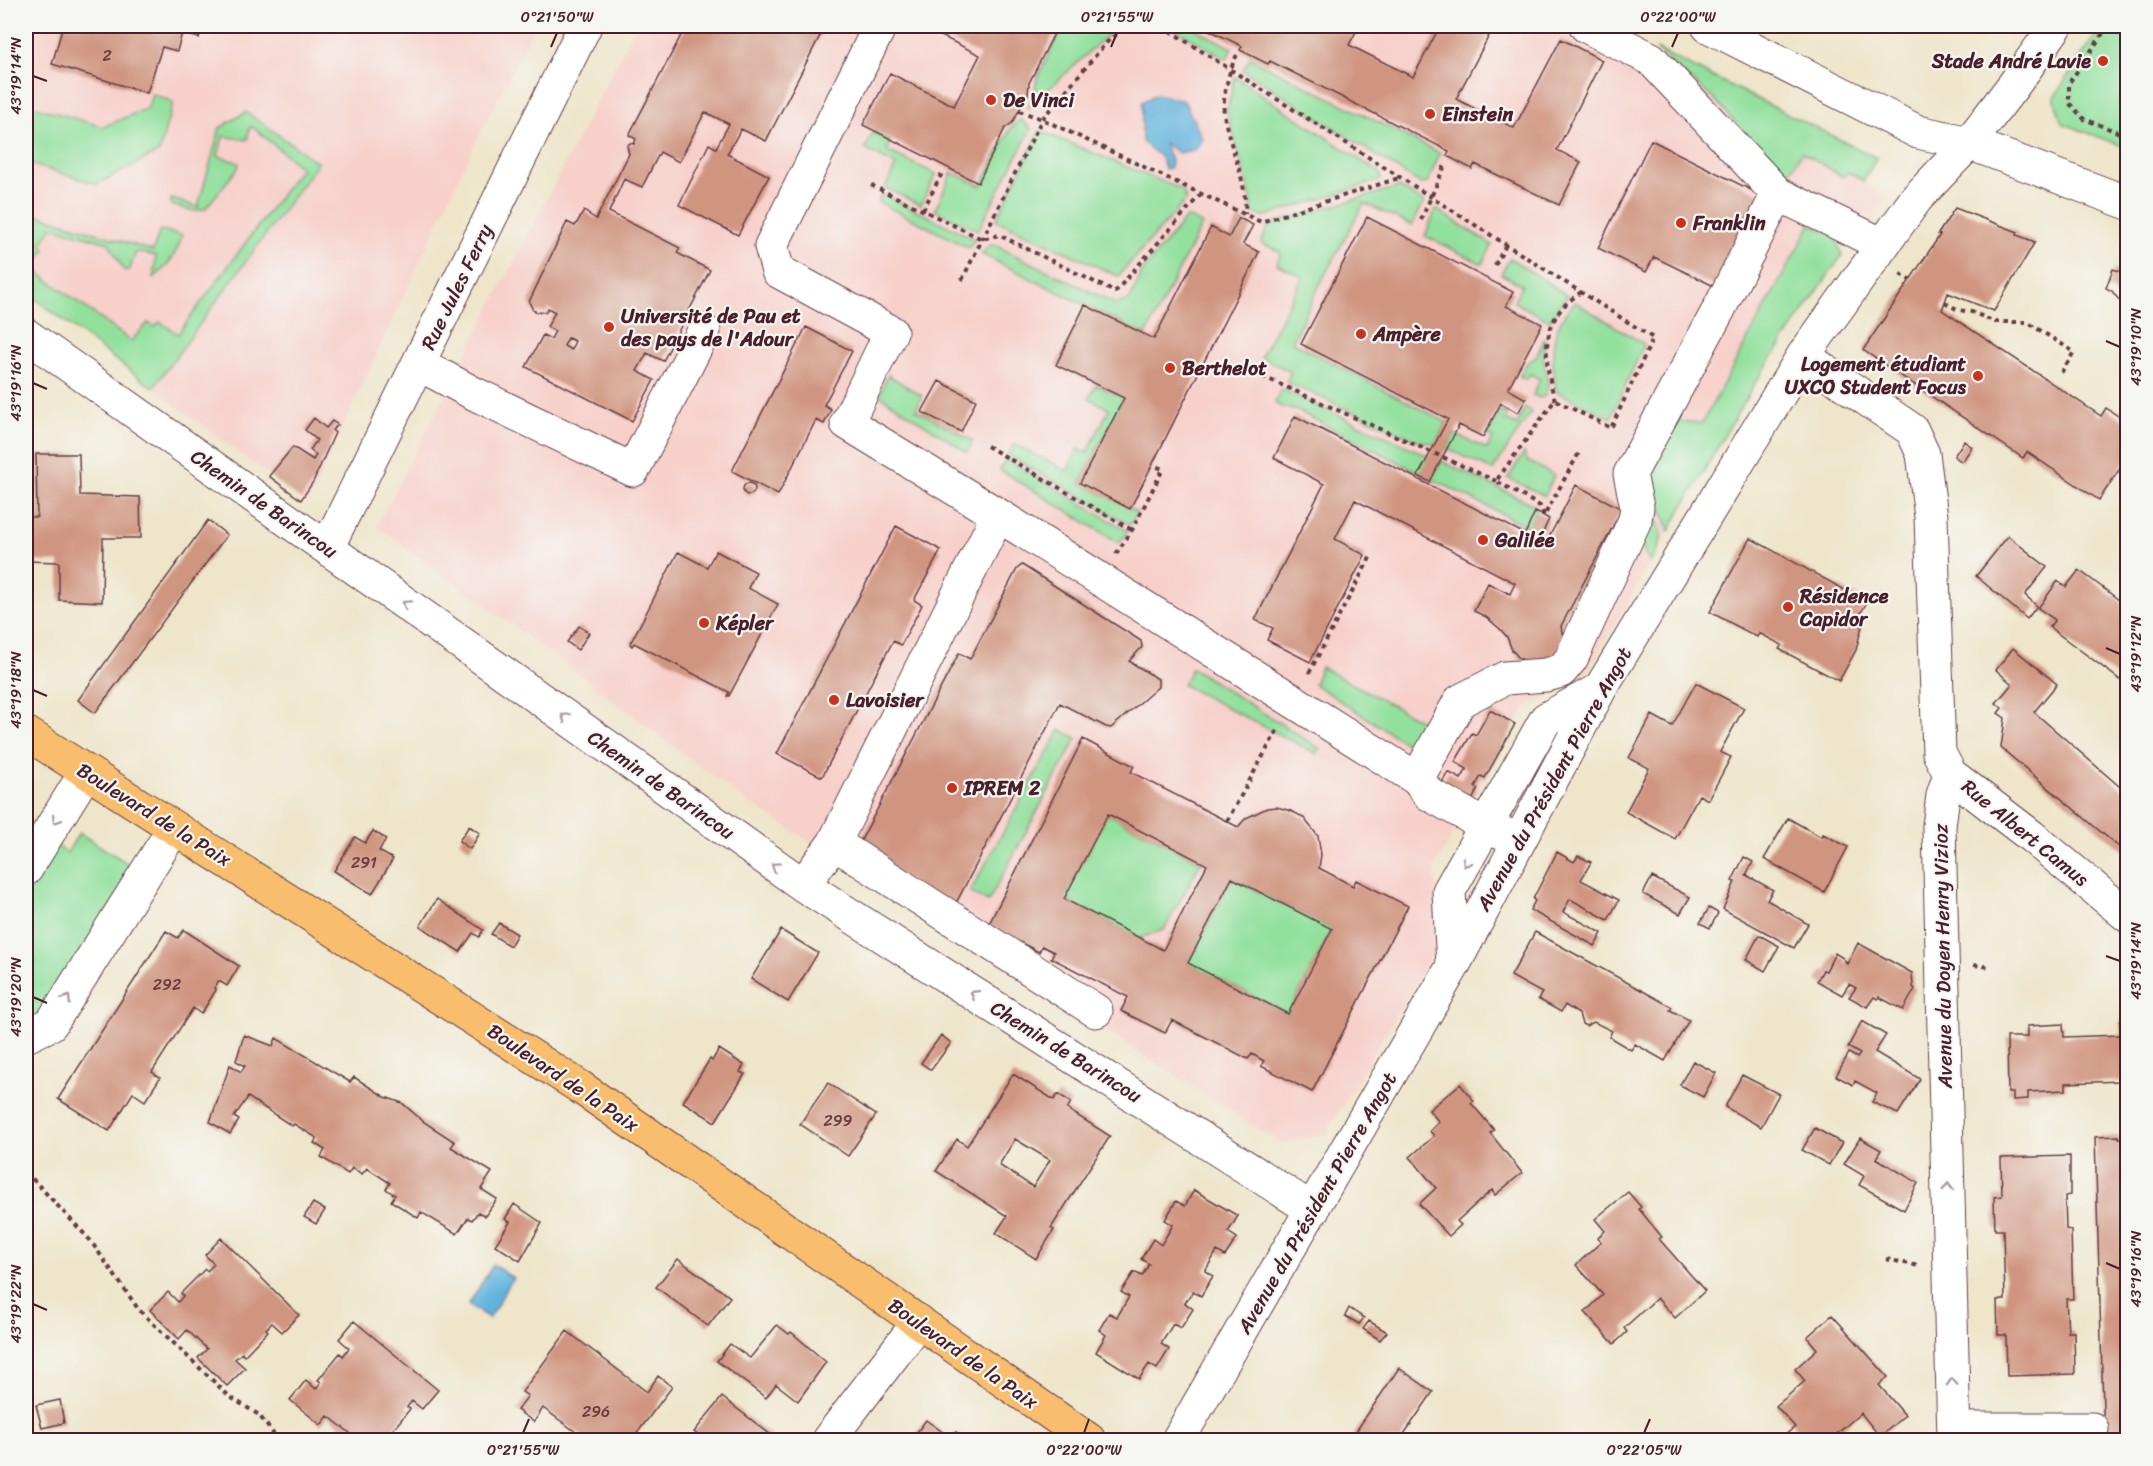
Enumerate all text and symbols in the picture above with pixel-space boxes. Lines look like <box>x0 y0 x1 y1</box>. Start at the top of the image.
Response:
text: 0°21'50"W <box>520 4 594 30</box>
text: 0°21'55"W <box>1081 4 1154 30</box>
text: 0°22'00"W <box>1640 4 1716 30</box>
text: 43°19'14"N <box>3 37 29 115</box>
house number: 2 <box>102 41 112 70</box>
place label: Stade André Lavie <box>1931 44 2091 79</box>
marker: Stade André Lavie <box>2096 54 2110 68</box>
place label: De Vinci <box>1003 83 1076 118</box>
marker: De Vinci <box>984 93 998 107</box>
place label: Einstein <box>1442 97 1513 132</box>
marker: Einstein <box>1423 107 1437 121</box>
place label: Franklin <box>1692 206 1766 241</box>
marker: Franklin <box>1674 216 1688 230</box>
street label: Rue Jules Ferry <box>411 217 503 356</box>
place label: Université de Pau et des pays de l'Adour <box>621 299 801 357</box>
text: 43°19'10"N <box>2123 308 2149 386</box>
place label: Ampère <box>1372 317 1442 352</box>
marker: Université de Pau et des pays de l'Adour <box>602 320 616 334</box>
marker: Ampère <box>1354 327 1368 341</box>
text: 43°19'16"N <box>3 344 29 421</box>
place label: Logement étudiant UXCO Student Focus <box>1785 347 1967 405</box>
place label: Berthelot <box>1182 351 1267 386</box>
marker: Berthelot <box>1163 361 1177 375</box>
marker: Logement étudiant UXCO Student Focus <box>1971 369 1985 383</box>
street label: Chemin de Barincou <box>183 440 345 568</box>
place label: Galilée <box>1494 523 1555 558</box>
marker: Galilée <box>1476 533 1490 547</box>
place label: Résidence Capidor <box>1799 579 1889 637</box>
one-way arrow <box>401 600 412 611</box>
marker: Résidence Capidor <box>1781 600 1795 614</box>
place label: Képler <box>715 606 775 641</box>
text: 43°19'12"N <box>2123 615 2149 692</box>
marker: Képler <box>697 616 711 630</box>
street label: Avenue du Président Pierre Angot <box>1466 640 1642 919</box>
text: 43°19'18"N <box>3 651 29 729</box>
place label: Lavoisier <box>846 683 925 718</box>
marker: Lavoisier <box>827 693 841 707</box>
one-way arrow <box>560 713 571 724</box>
street label: Chemin de Barincou <box>580 721 742 849</box>
street label: Boulevard de la Paix <box>70 753 239 877</box>
street label: Rue Albert Camus <box>1953 770 2097 896</box>
place label: IPREM 2 <box>963 771 1041 806</box>
marker: IPREM 2 <box>945 781 959 795</box>
one-way arrow <box>51 814 63 824</box>
street label: Avenue du Doyen Henry Vizioz <box>1923 823 1963 1090</box>
house number: 291 <box>351 848 377 877</box>
one-way arrow <box>1461 857 1473 867</box>
one-way arrow <box>771 862 782 873</box>
text: 43°19'14"N <box>2123 922 2149 1000</box>
text: 43°19'20"N <box>3 956 29 1037</box>
house number: 292 <box>153 970 181 999</box>
one-way arrow <box>970 990 981 1001</box>
street label: Chemin de Barincou <box>983 991 1149 1113</box>
one-way arrow <box>60 994 71 1005</box>
street label: Boulevard de la Paix <box>480 1014 647 1142</box>
street label: Avenue du Président Pierre Angot <box>1227 1065 1407 1342</box>
house number: 299 <box>824 1106 853 1135</box>
one-way arrow <box>1941 1183 1954 1192</box>
text: 43°19'16"N <box>2123 1230 2149 1307</box>
text: 43°19'22"N <box>3 1264 29 1344</box>
street label: Boulevard de la Paix <box>880 1289 1046 1420</box>
one-way arrow <box>1946 1378 1959 1387</box>
house number: 296 <box>582 1397 610 1426</box>
text: 0°21'55"W <box>487 1437 560 1463</box>
text: 0°22'00"W <box>1046 1437 1122 1463</box>
text: 0°22'05"W <box>1606 1437 1682 1463</box>

